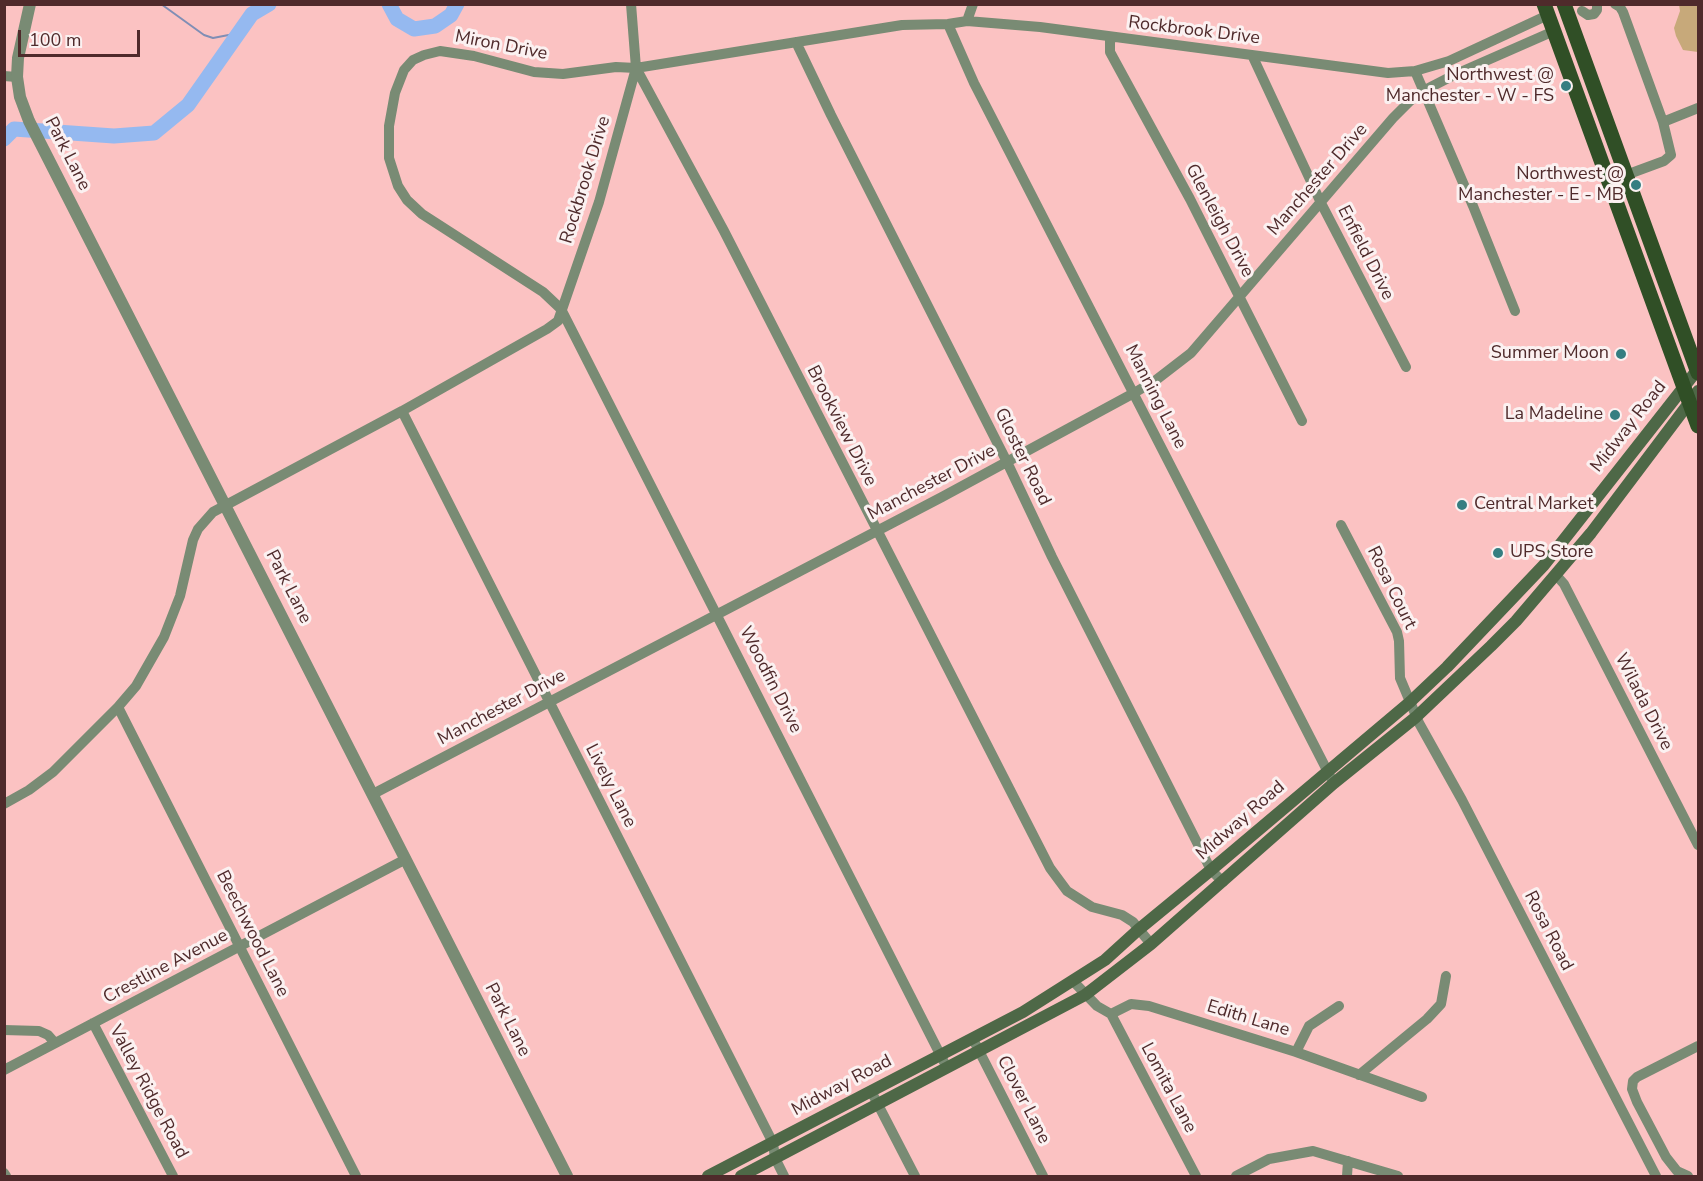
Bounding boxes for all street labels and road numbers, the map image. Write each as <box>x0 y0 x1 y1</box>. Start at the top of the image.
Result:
street label: Rockbrook Drive <box>1127 12 1261 50</box>
street label: Miron Drive <box>453 26 549 66</box>
street label: Park Lane <box>39 114 95 194</box>
street label: Rockbrook Drive <box>556 114 616 246</box>
street label: Manchester Drive <box>1263 120 1373 240</box>
street label: Glenleigh Drive <box>1180 161 1258 281</box>
street label: Enfield Drive <box>1332 202 1398 304</box>
street label: Manning Lane <box>1119 341 1191 453</box>
street label: Brookview Drive <box>801 362 881 490</box>
street label: Midway Road <box>1587 377 1671 477</box>
street label: Gloster Road <box>989 405 1055 509</box>
street label: Manchester Drive <box>865 440 999 526</box>
street label: Rosa Court <box>1362 543 1420 633</box>
street label: Park Lane <box>260 547 316 627</box>
street label: Woodfin Drive <box>734 623 806 737</box>
street label: Wilada Drive <box>1609 650 1677 754</box>
street label: Manchester Drive <box>435 665 569 751</box>
street label: Lively Lane <box>580 741 640 831</box>
street label: Midway Road <box>1192 777 1290 865</box>
street label: Beechwood Lane <box>211 867 293 1001</box>
street label: Rosa Road <box>1519 888 1577 974</box>
street label: Crestline Avenue <box>100 925 232 1009</box>
street label: Park Lane <box>479 980 535 1060</box>
street label: Edith Lane <box>1204 996 1292 1042</box>
street label: Valley Ridge Road <box>104 1022 192 1162</box>
street label: Lomita Lane <box>1135 1039 1201 1137</box>
street label: Midway Road <box>788 1051 896 1121</box>
street label: Clover Lane <box>992 1052 1054 1148</box>

